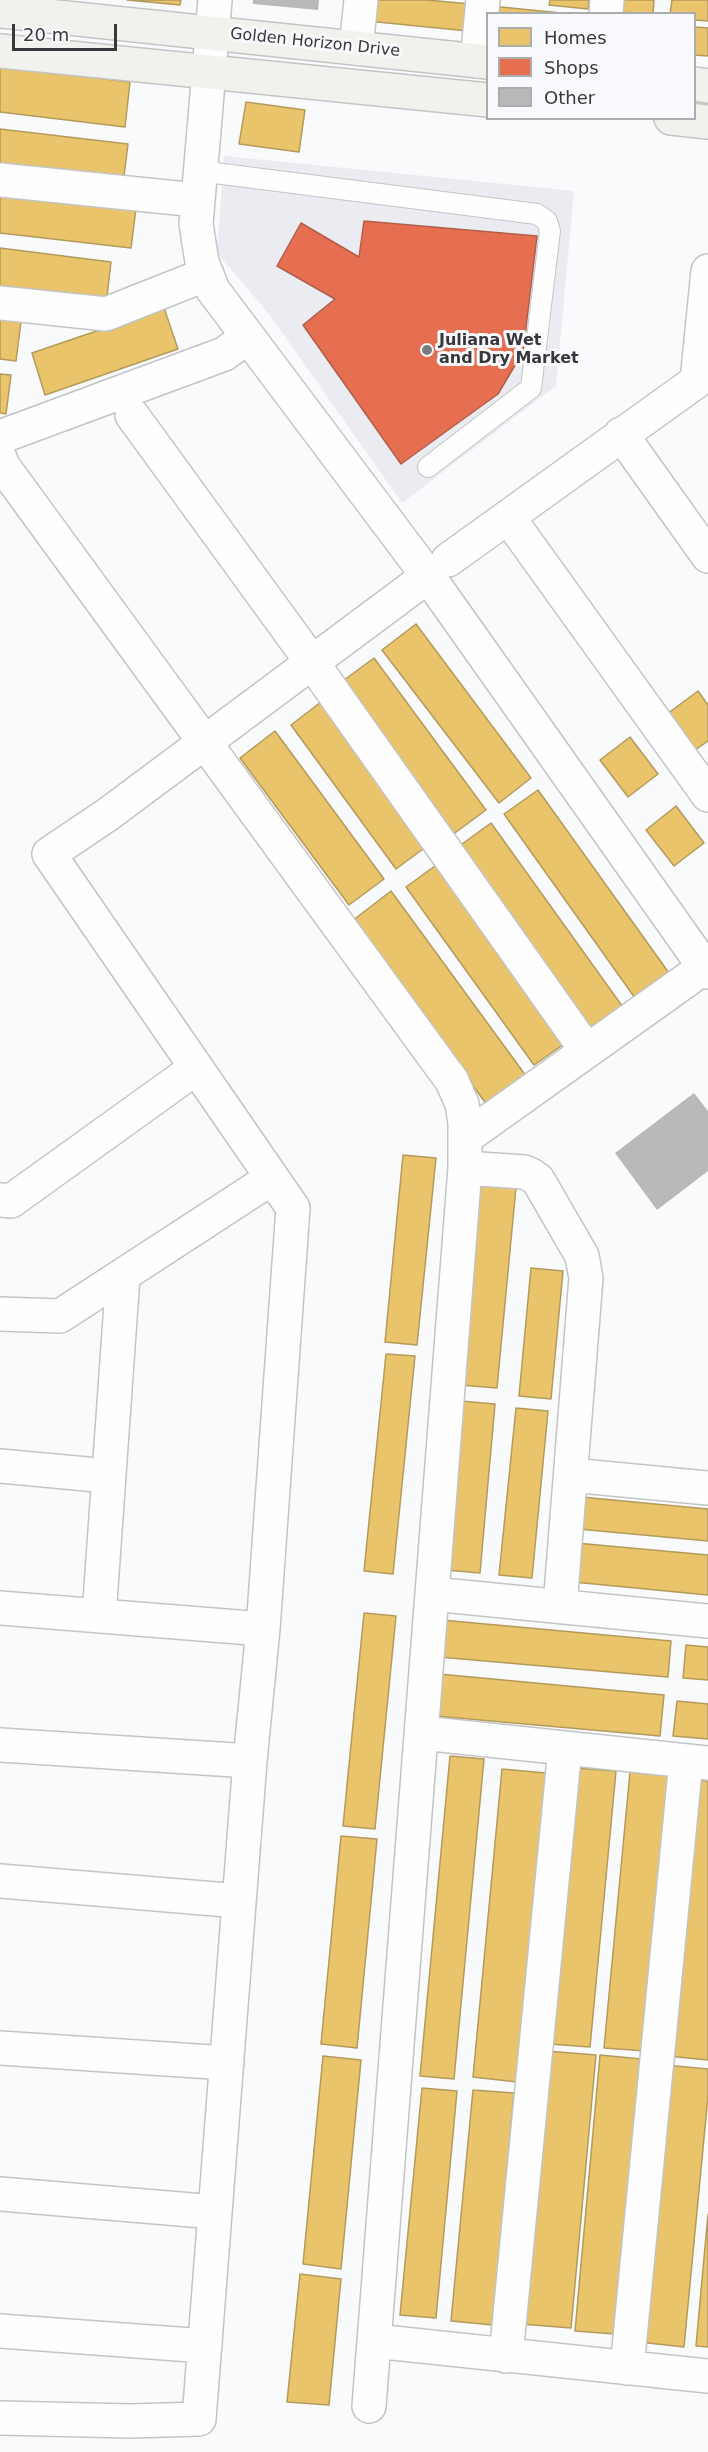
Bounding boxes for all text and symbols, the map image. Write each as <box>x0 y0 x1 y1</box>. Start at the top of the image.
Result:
scale bar <box>15 12 120 50</box>
legend <box>486 12 696 120</box>
text: 20 m <box>23 24 69 45</box>
street label: Golden Horizon Drive <box>229 25 401 61</box>
text: Homes <box>544 27 607 48</box>
text: Shops <box>544 57 599 78</box>
text: Other <box>544 87 595 108</box>
place label: Juliana Wet and Dry Market <box>439 331 579 369</box>
marker: Juliana Wet and Dry Market <box>420 343 434 357</box>

